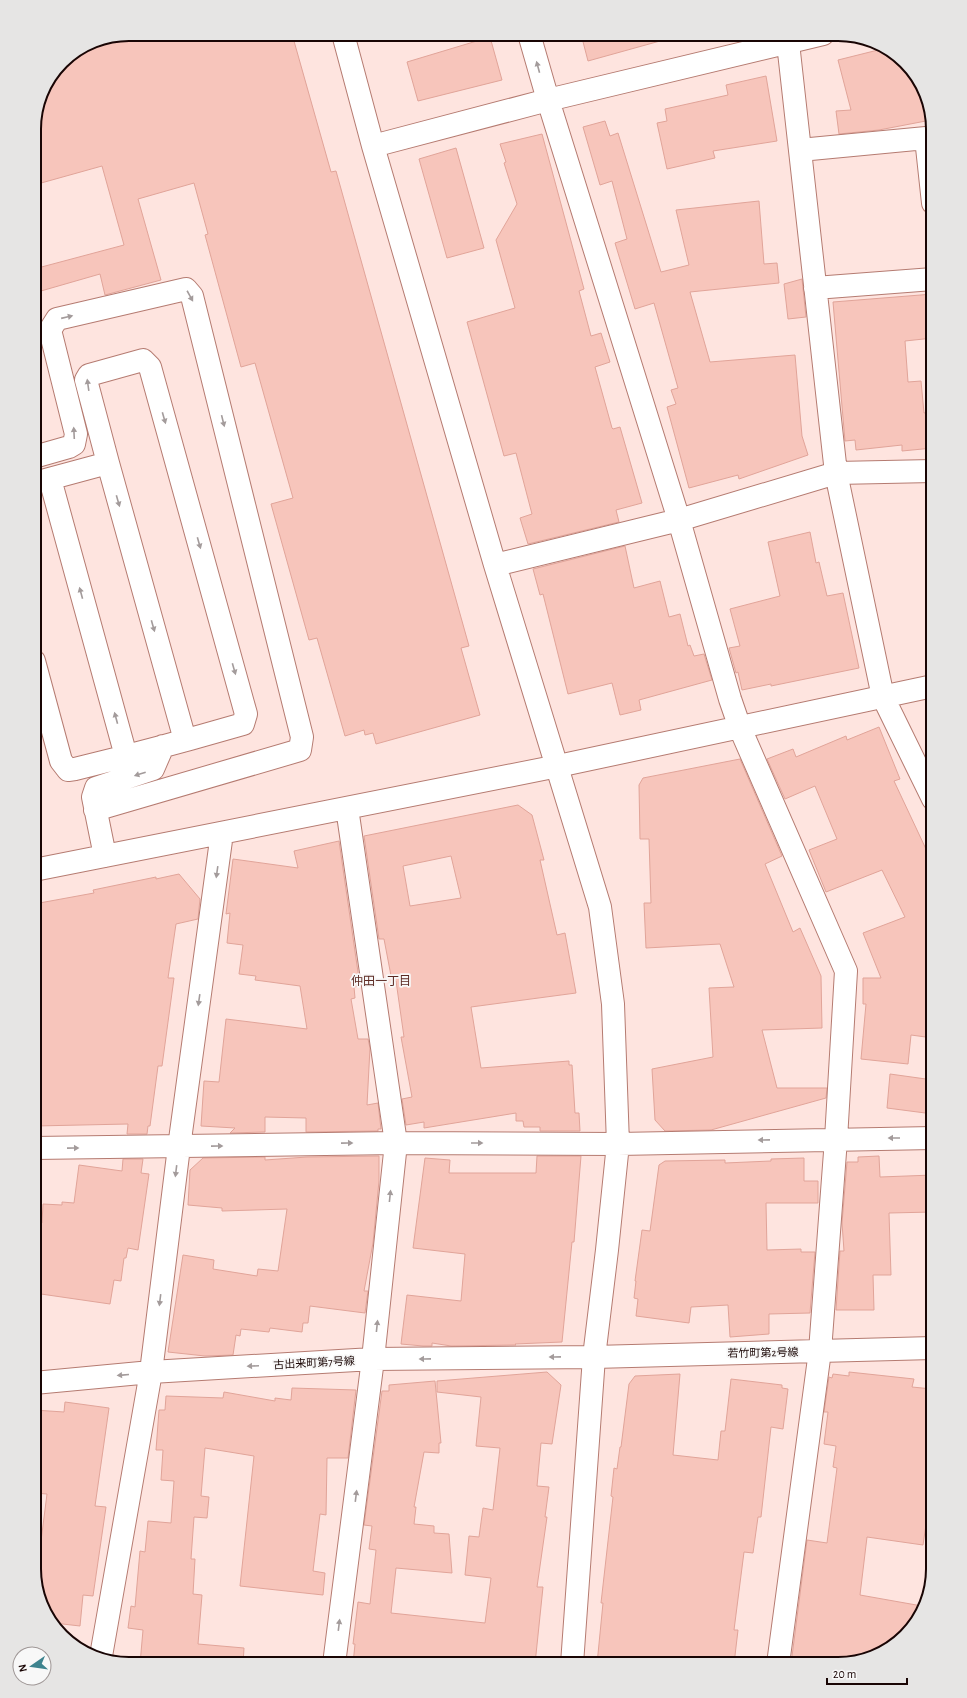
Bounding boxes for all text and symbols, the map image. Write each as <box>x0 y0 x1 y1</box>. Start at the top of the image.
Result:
one-way arrow <box>535 61 541 73</box>
one-way arrow <box>187 290 193 302</box>
one-way arrow <box>61 313 73 319</box>
one-way arrow <box>85 379 91 391</box>
one-way arrow <box>161 412 167 424</box>
one-way arrow <box>220 415 226 427</box>
one-way arrow <box>71 426 77 439</box>
one-way arrow <box>115 495 121 507</box>
one-way arrow <box>196 538 202 550</box>
one-way arrow <box>78 587 84 599</box>
one-way arrow <box>150 620 156 632</box>
one-way arrow <box>231 662 237 675</box>
one-way arrow <box>113 712 119 724</box>
one-way arrow <box>133 771 145 777</box>
one-way arrow <box>214 866 220 878</box>
district label: 仲田一丁目 <box>351 974 411 987</box>
one-way arrow <box>196 994 202 1007</box>
one-way arrow <box>887 1135 900 1141</box>
one-way arrow <box>757 1137 770 1143</box>
one-way arrow <box>341 1140 353 1147</box>
one-way arrow <box>471 1140 484 1146</box>
one-way arrow <box>211 1143 224 1149</box>
one-way arrow <box>67 1145 80 1151</box>
one-way arrow <box>173 1165 179 1177</box>
one-way arrow <box>387 1190 394 1202</box>
one-way arrow <box>157 1294 163 1306</box>
one-way arrow <box>373 1319 380 1332</box>
street label: 若竹町第2号線 <box>727 1346 799 1359</box>
street label: 古出来町第7号線 <box>273 1354 355 1371</box>
one-way arrow <box>548 1354 561 1360</box>
one-way arrow <box>418 1356 431 1362</box>
one-way arrow <box>247 1363 259 1370</box>
one-way arrow <box>117 1372 129 1378</box>
one-way arrow <box>353 1490 359 1502</box>
one-way arrow <box>336 1619 342 1631</box>
north arrow <box>12 1646 52 1686</box>
scale bar <box>827 1660 907 1686</box>
text: N <box>17 1663 29 1673</box>
text: 20 m <box>833 1668 856 1680</box>

